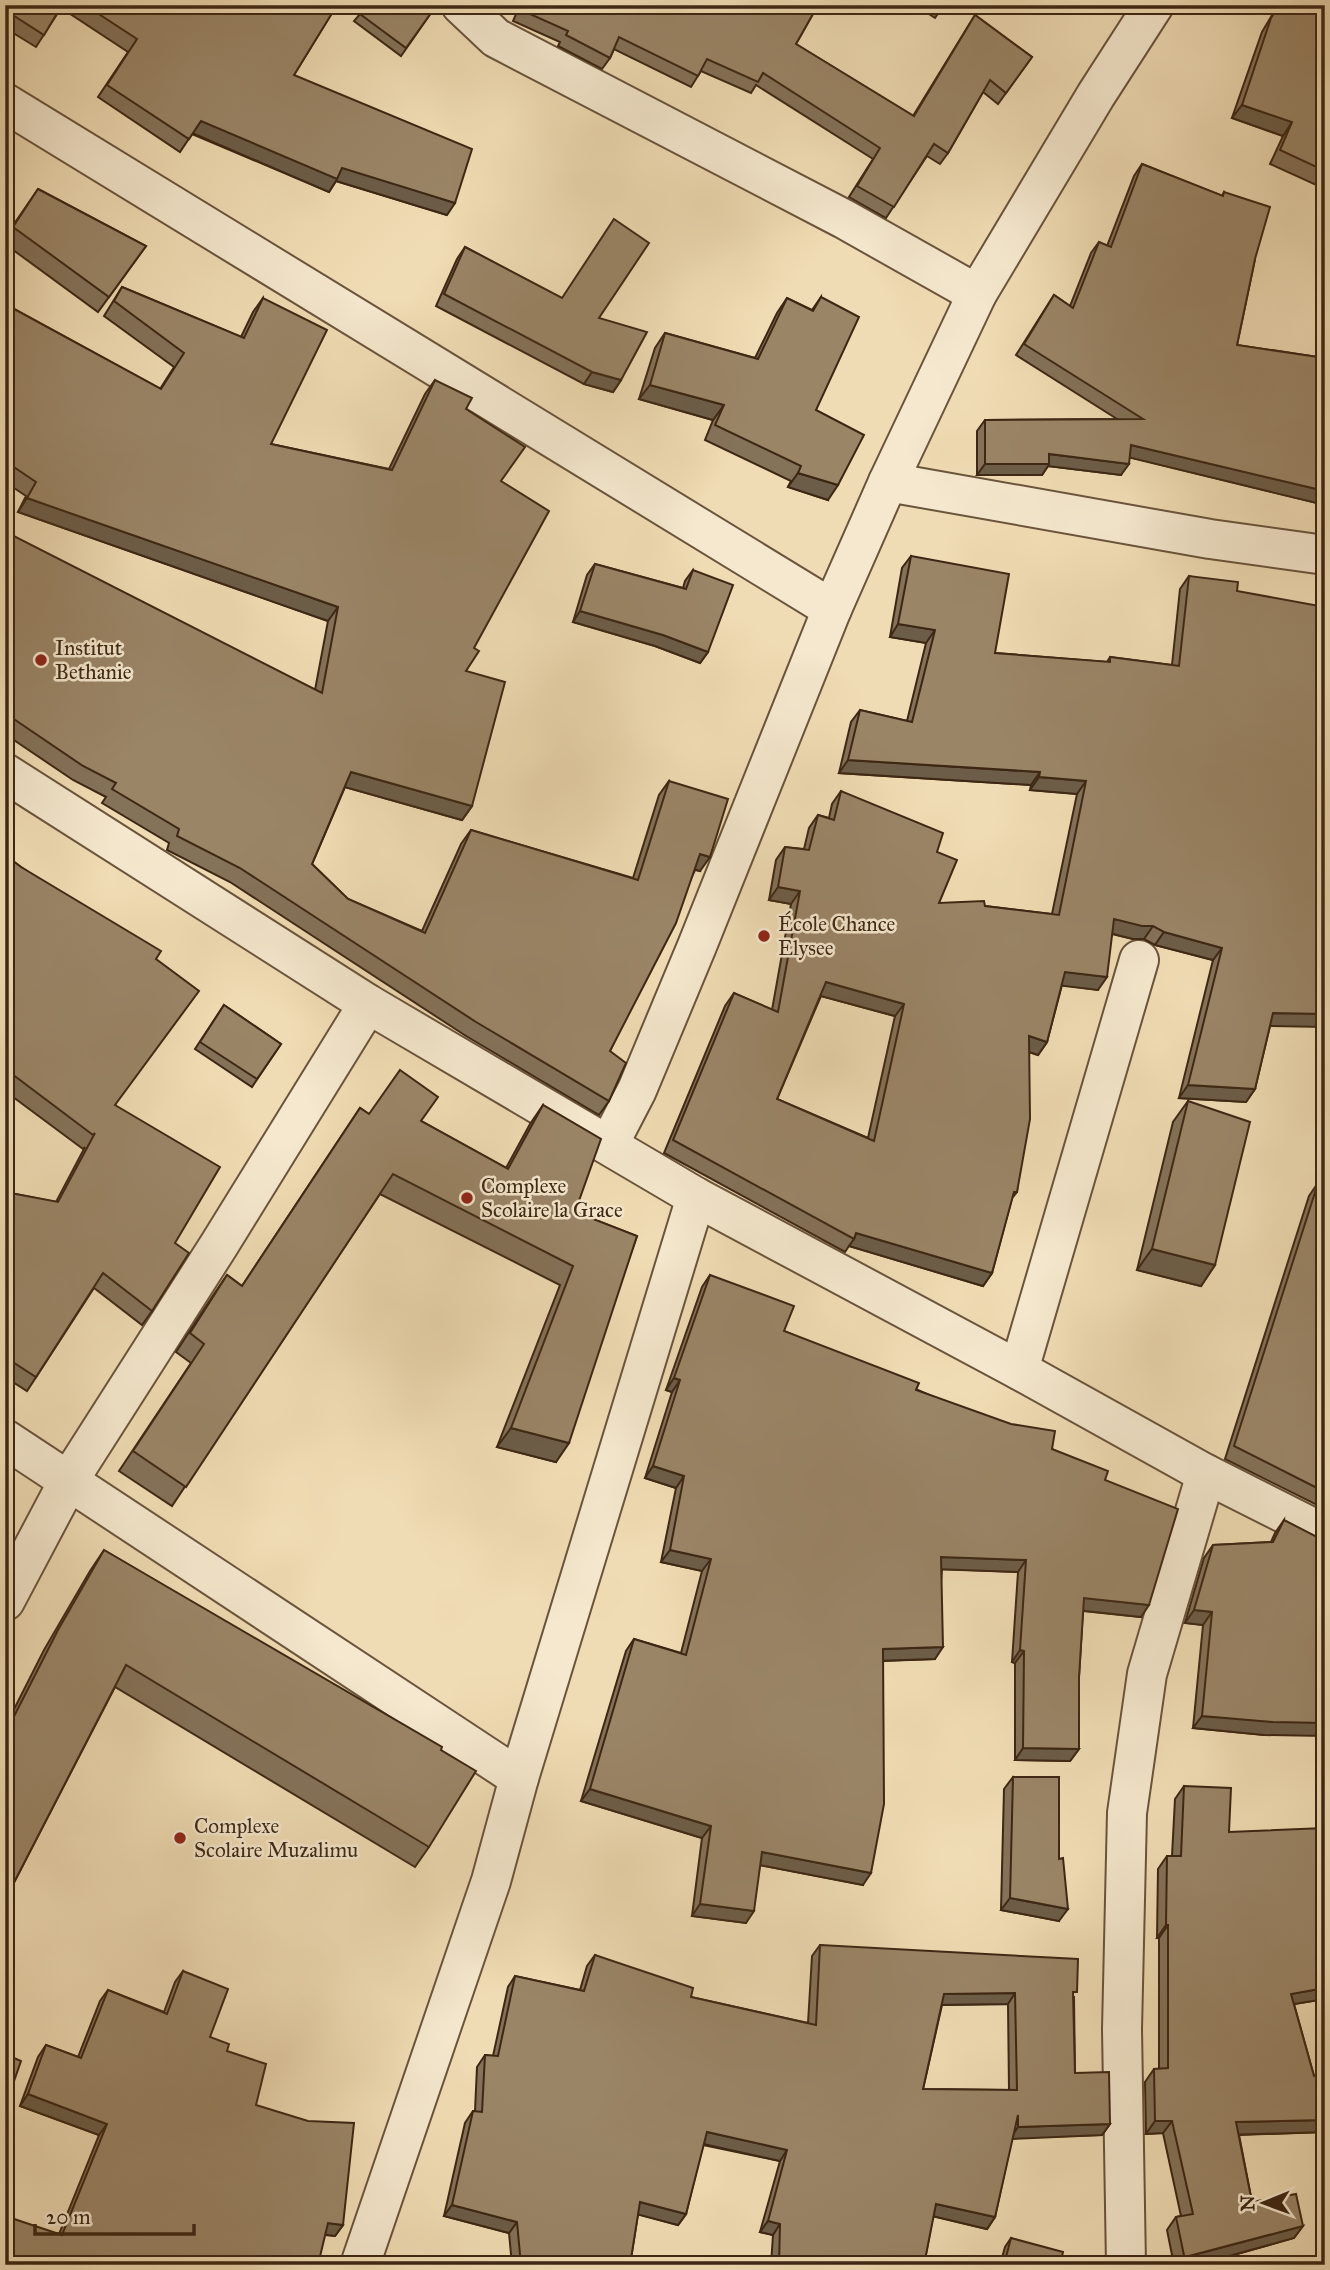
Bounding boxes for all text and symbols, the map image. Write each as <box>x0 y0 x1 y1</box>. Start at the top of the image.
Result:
place label: Institut Bethanie <box>55 635 132 685</box>
marker: Institut Bethanie <box>33 652 49 668</box>
place label: École Chance Elysee <box>778 910 896 961</box>
marker: École Chance Elysee <box>756 928 772 944</box>
place label: Complexe Scolaire la Grace <box>481 1173 623 1223</box>
marker: Complexe Scolaire la Grace <box>459 1190 475 1206</box>
place label: Complexe Scolaire Muzalimu <box>194 1813 358 1863</box>
marker: Complexe Scolaire Muzalimu <box>172 1830 188 1846</box>
north arrow <box>1228 2168 1298 2238</box>
scale bar <box>35 2193 194 2237</box>
text: N <box>1236 2195 1259 2212</box>
text: 20 m <box>46 2204 91 2230</box>

